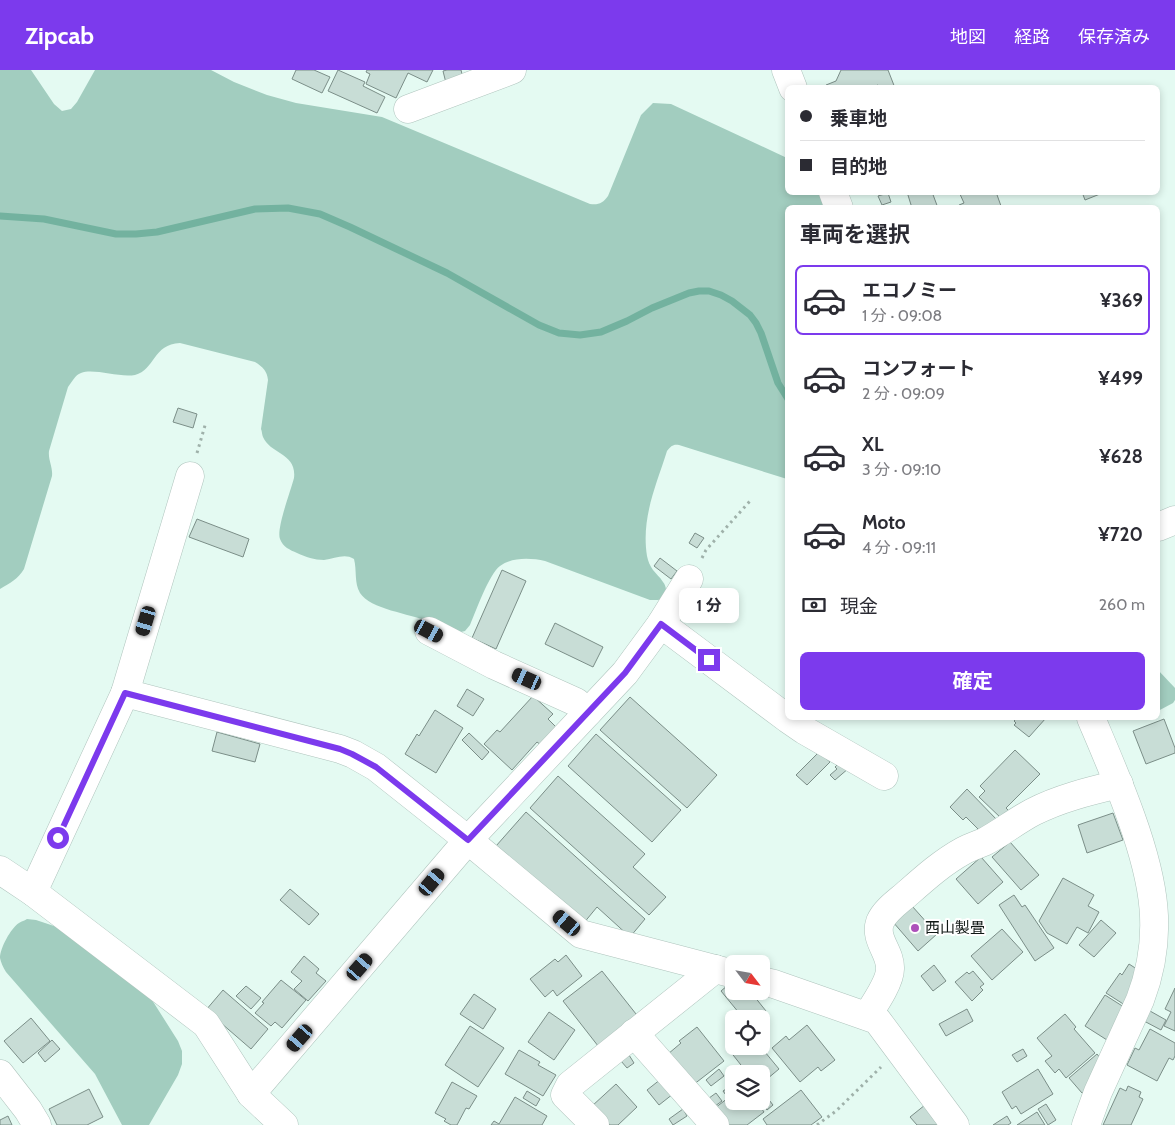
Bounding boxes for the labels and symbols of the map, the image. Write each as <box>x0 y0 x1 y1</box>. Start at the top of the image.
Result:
callout: 1 分 <box>679 588 739 622</box>
car <box>134 604 157 638</box>
car <box>412 617 445 645</box>
route end <box>698 649 720 671</box>
car <box>510 666 543 692</box>
route start <box>47 827 69 849</box>
car <box>416 866 447 898</box>
car <box>550 908 583 938</box>
place label: 西山製畳 <box>925 919 985 937</box>
marker: 西山製畳 <box>909 922 921 934</box>
car <box>344 951 375 983</box>
north arrow <box>725 955 770 1000</box>
car <box>284 1022 315 1054</box>

